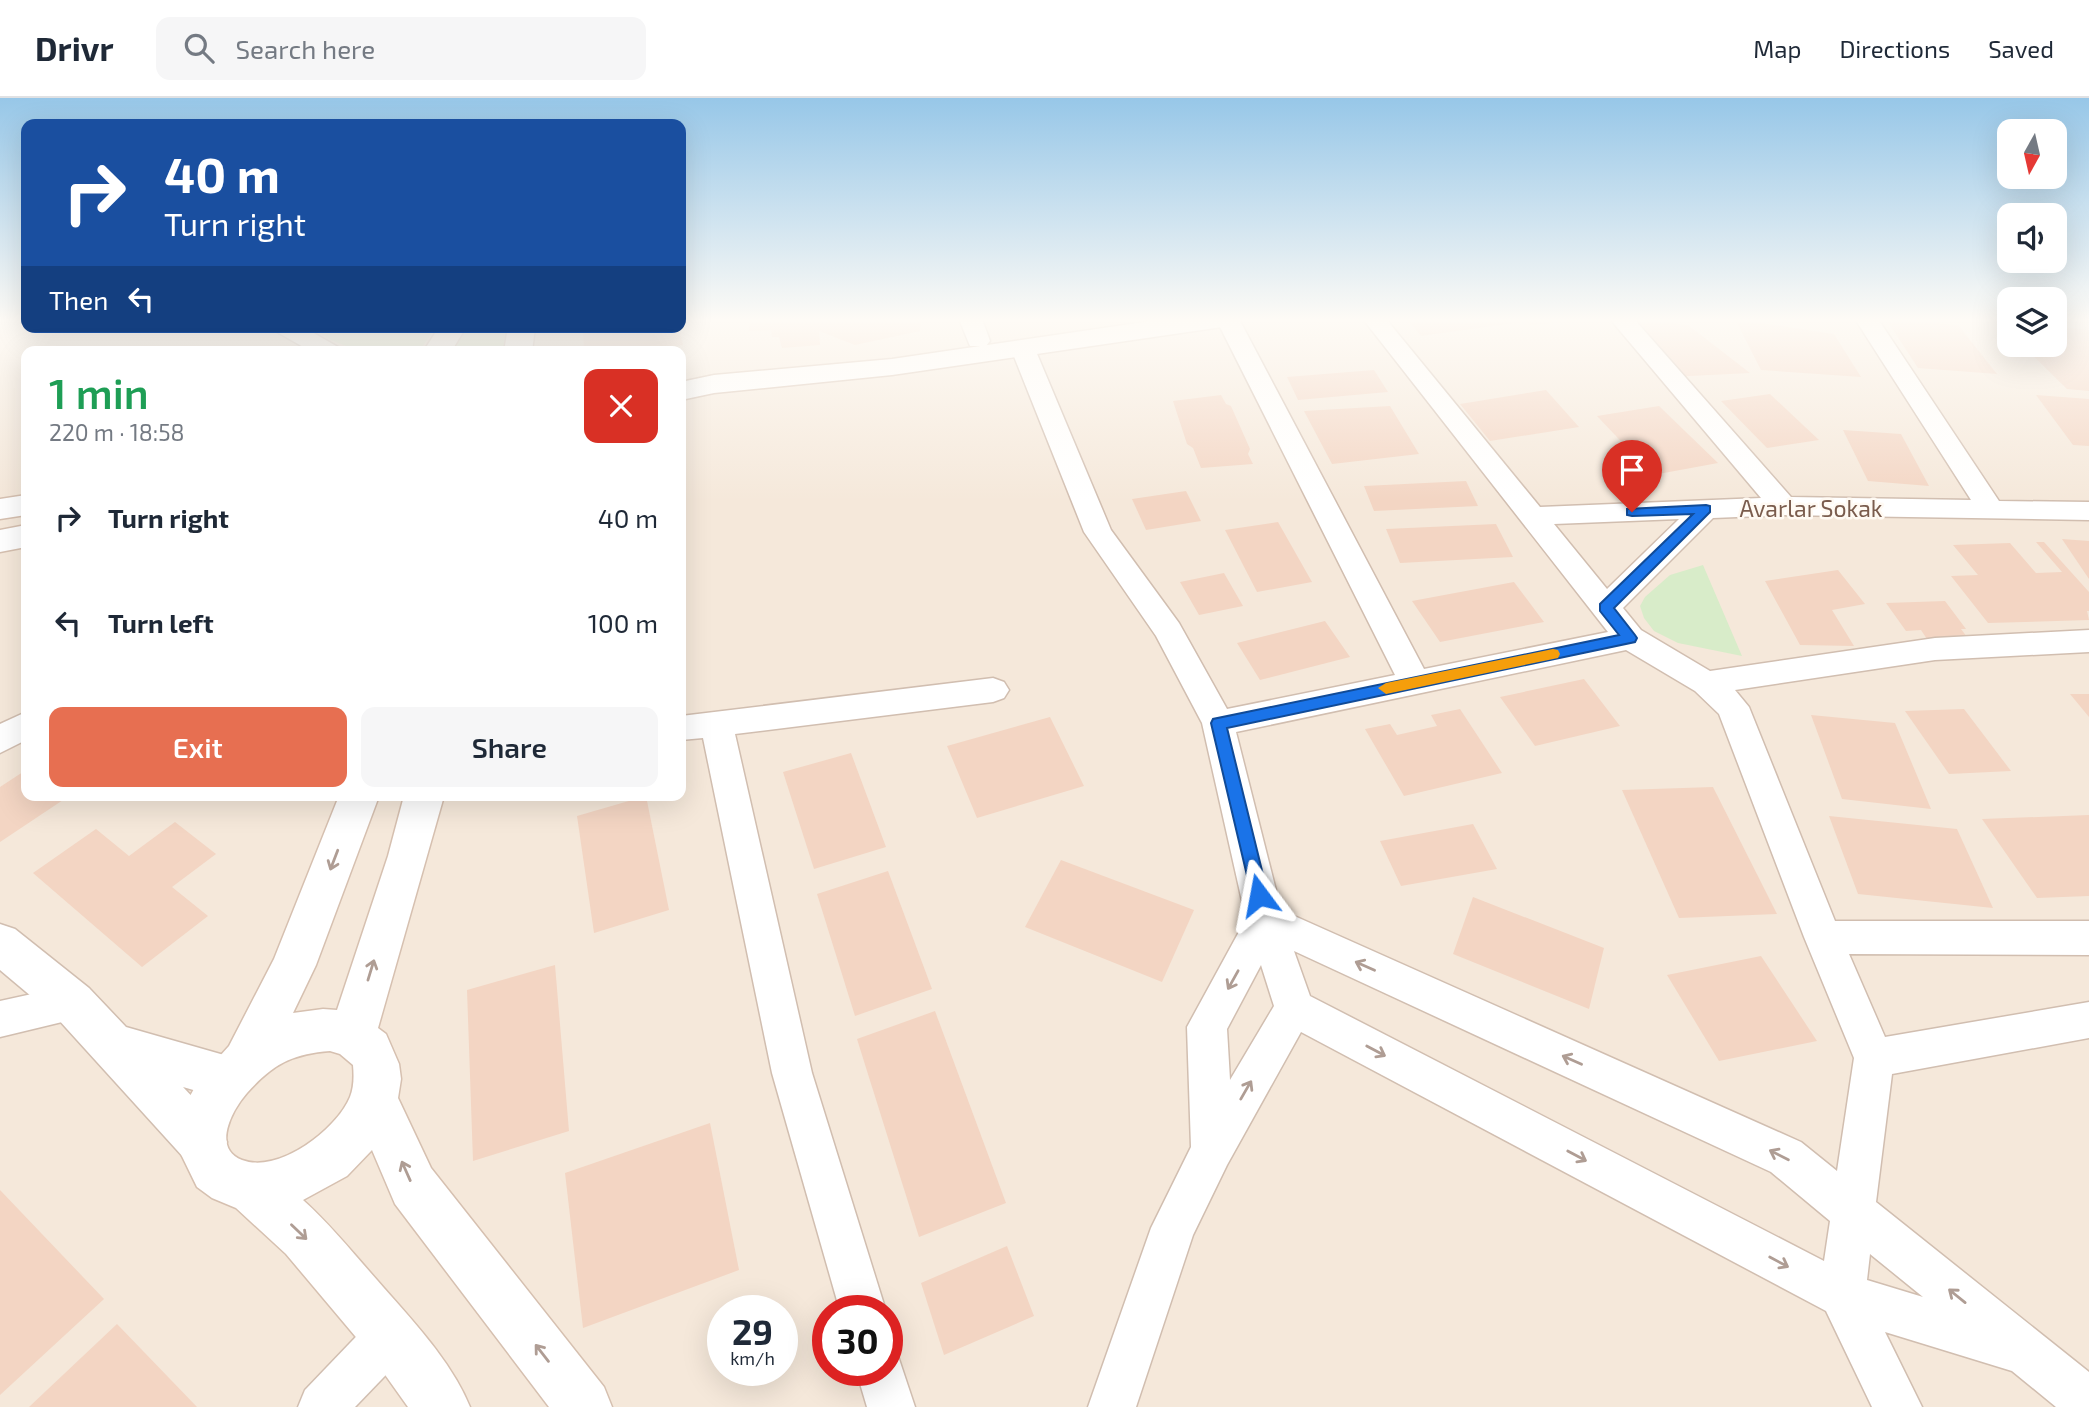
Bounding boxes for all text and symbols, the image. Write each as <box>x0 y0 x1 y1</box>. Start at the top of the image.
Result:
search box <box>156 17 646 80</box>
text: Drivr <box>35 28 114 68</box>
icon: search <box>180 29 218 67</box>
text: Search here <box>236 33 375 64</box>
text: Map <box>1753 34 1801 63</box>
text: Directions <box>1839 34 1950 63</box>
text: Saved <box>1988 34 2054 63</box>
north arrow <box>1997 119 2067 189</box>
map controls <box>1997 119 2067 357</box>
text: 40 m <box>164 144 280 203</box>
icon: right <box>49 147 140 238</box>
button: sound <box>1997 203 2067 273</box>
text: Turn right <box>164 204 306 242</box>
icon: left <box>122 280 160 318</box>
text: Then <box>49 284 108 315</box>
button: layers <box>1997 287 2067 357</box>
text: 1 min <box>49 367 149 417</box>
button: close <box>584 369 658 443</box>
text: 220 m · 18:58 <box>49 418 185 446</box>
pin <box>1602 440 1662 512</box>
icon: arrive <box>1613 451 1651 489</box>
street label: Avarlar Sokak <box>1739 494 1883 522</box>
icon: right <box>49 499 87 537</box>
text: Turn right <box>108 502 229 533</box>
text: 40 m <box>598 502 658 533</box>
icon: left <box>49 604 87 642</box>
text: Turn left <box>108 607 214 638</box>
text: 100 m <box>588 607 658 638</box>
button: Exit <box>49 707 347 787</box>
button: Share <box>361 707 658 787</box>
one-way arrow <box>327 849 340 870</box>
position arrow <box>1222 858 1296 932</box>
one-way arrow <box>1355 958 1376 972</box>
one-way arrow <box>365 959 378 981</box>
one-way arrow <box>1226 969 1239 990</box>
one-way arrow <box>1365 1045 1386 1058</box>
one-way arrow <box>1562 1053 1583 1066</box>
one-way arrow <box>1239 1081 1253 1101</box>
one-way arrow <box>1769 1147 1790 1161</box>
one-way arrow <box>1566 1150 1587 1164</box>
one-way arrow <box>399 1161 412 1182</box>
one-way arrow <box>291 1224 308 1241</box>
one-way arrow <box>1768 1256 1789 1269</box>
one-way arrow <box>1948 1288 1966 1304</box>
speed limit sign: 30 <box>812 1295 903 1386</box>
text: 29 <box>732 1310 773 1352</box>
one-way arrow <box>535 1344 550 1363</box>
text: km/h <box>730 1347 775 1369</box>

